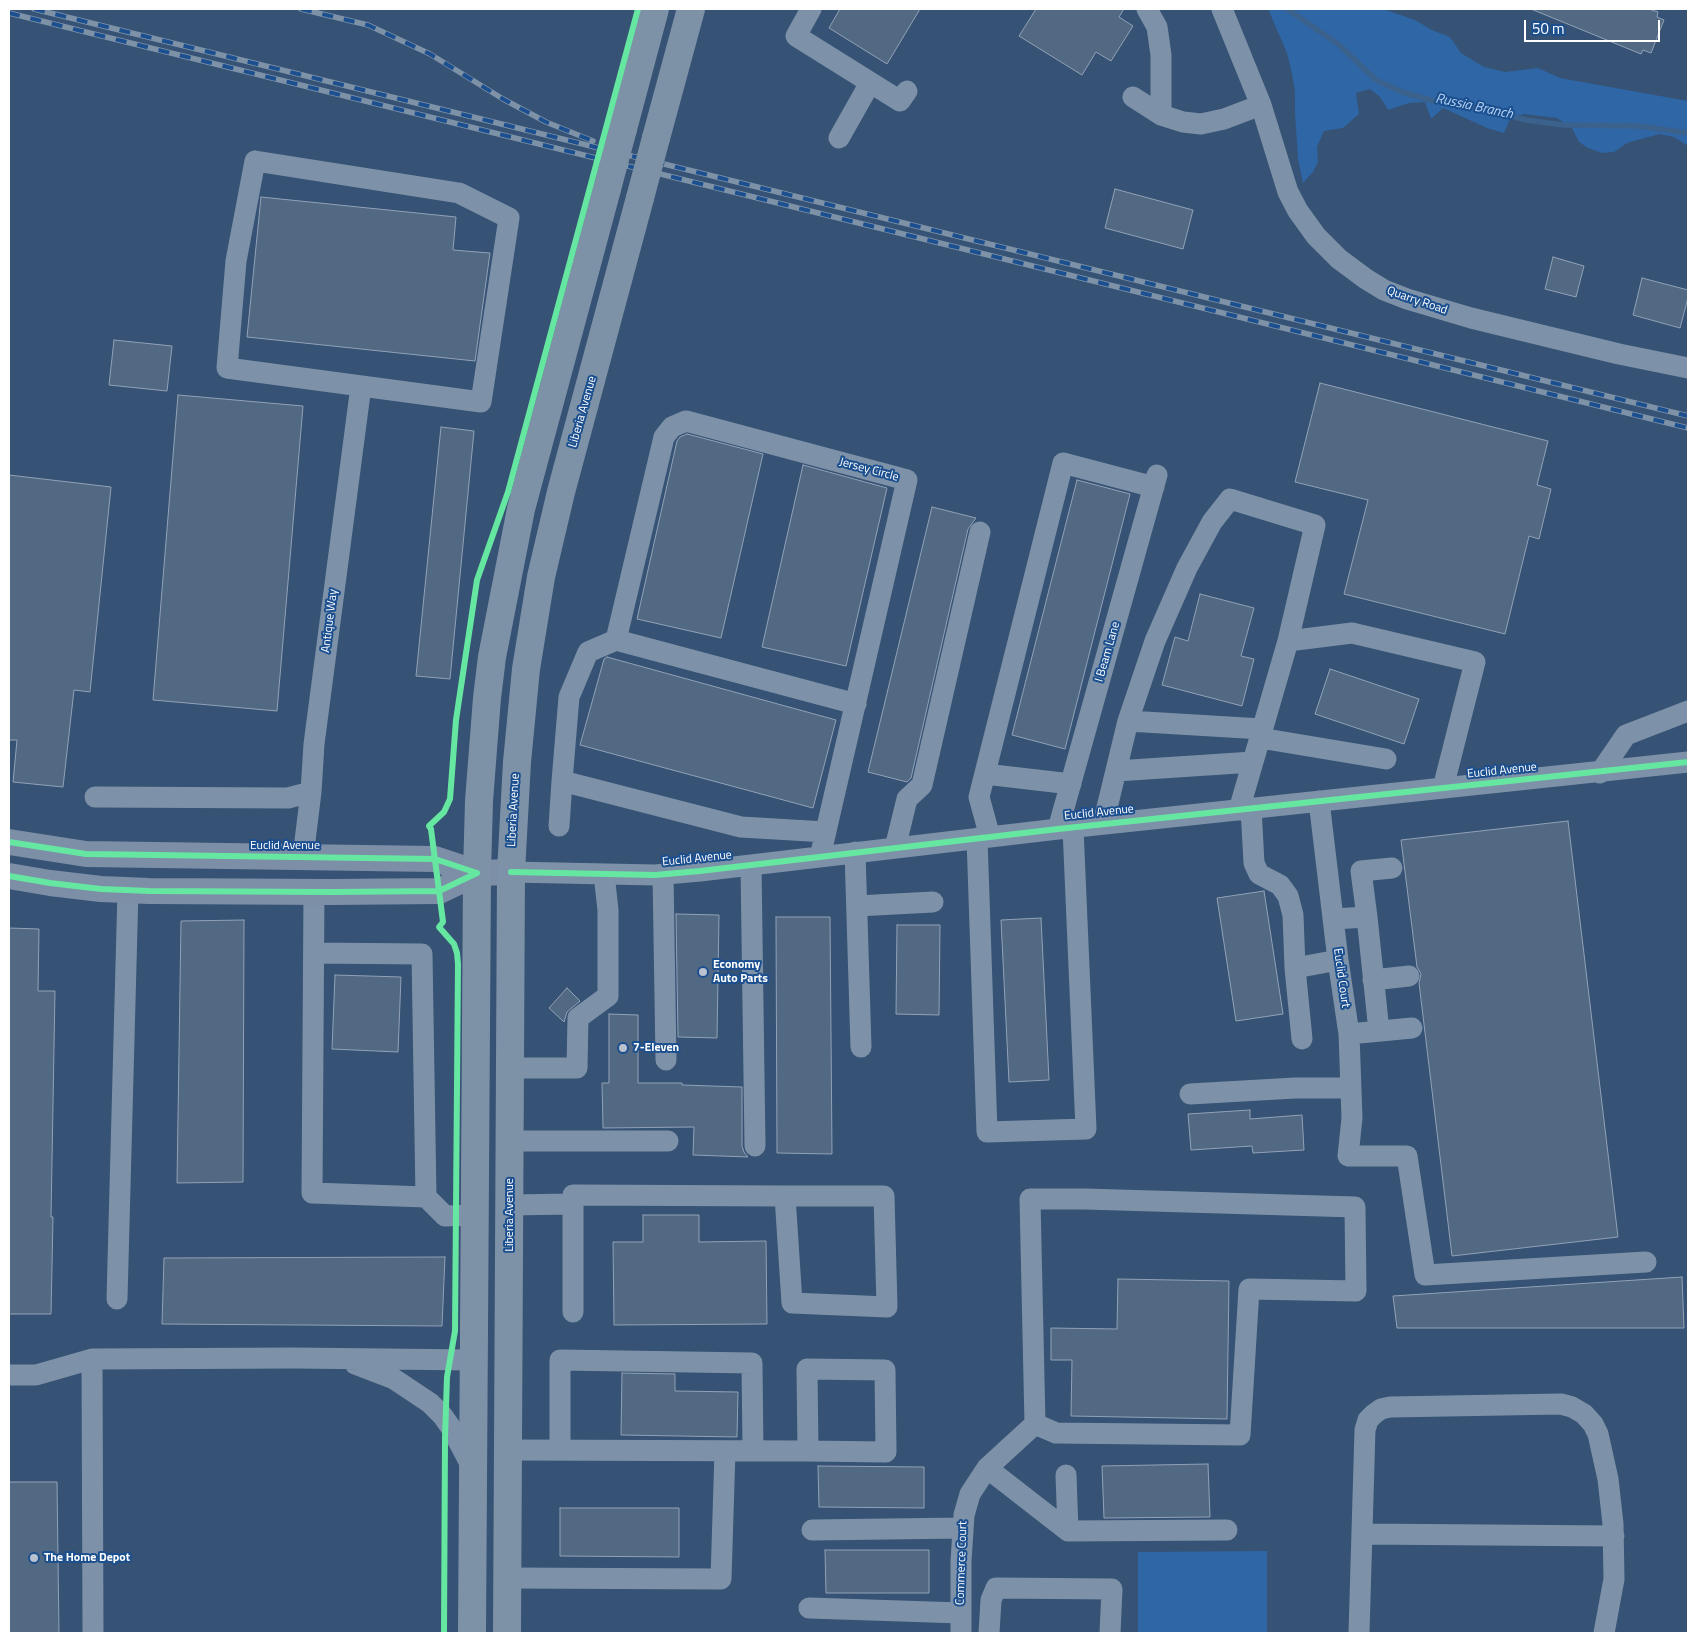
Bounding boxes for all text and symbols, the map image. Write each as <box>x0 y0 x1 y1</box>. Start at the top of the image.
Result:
scale bar <box>1527 10 1663 42</box>
text: 50 m <box>1532 17 1565 40</box>
water label: Russia Branch <box>1434 91 1514 123</box>
street label: Quarry Road <box>1385 284 1449 318</box>
street label: Liberia Avenue <box>566 375 600 449</box>
street label: Jersey Circle <box>838 455 900 485</box>
street label: Antique Way <box>319 588 341 654</box>
street label: I Beam Lane <box>1093 620 1123 684</box>
street label: Euclid Avenue <box>1466 760 1538 782</box>
street label: Liberia Avenue <box>505 773 523 847</box>
street label: Euclid Avenue <box>1063 802 1135 824</box>
street label: Euclid Avenue <box>250 839 320 853</box>
street label: Euclid Avenue <box>661 848 733 870</box>
street label: Euclid Court <box>1330 947 1352 1009</box>
place label: Economy Auto Parts <box>713 958 768 986</box>
marker: Economy Auto Parts <box>697 966 709 978</box>
place label: 7-Eleven <box>633 1041 679 1055</box>
marker: 7-Eleven <box>617 1042 629 1054</box>
street label: Liberia Avenue <box>503 1178 517 1252</box>
street label: Commerce Court <box>953 1521 971 1605</box>
place label: The Home Depot <box>44 1551 130 1565</box>
marker: The Home Depot <box>28 1552 40 1564</box>

